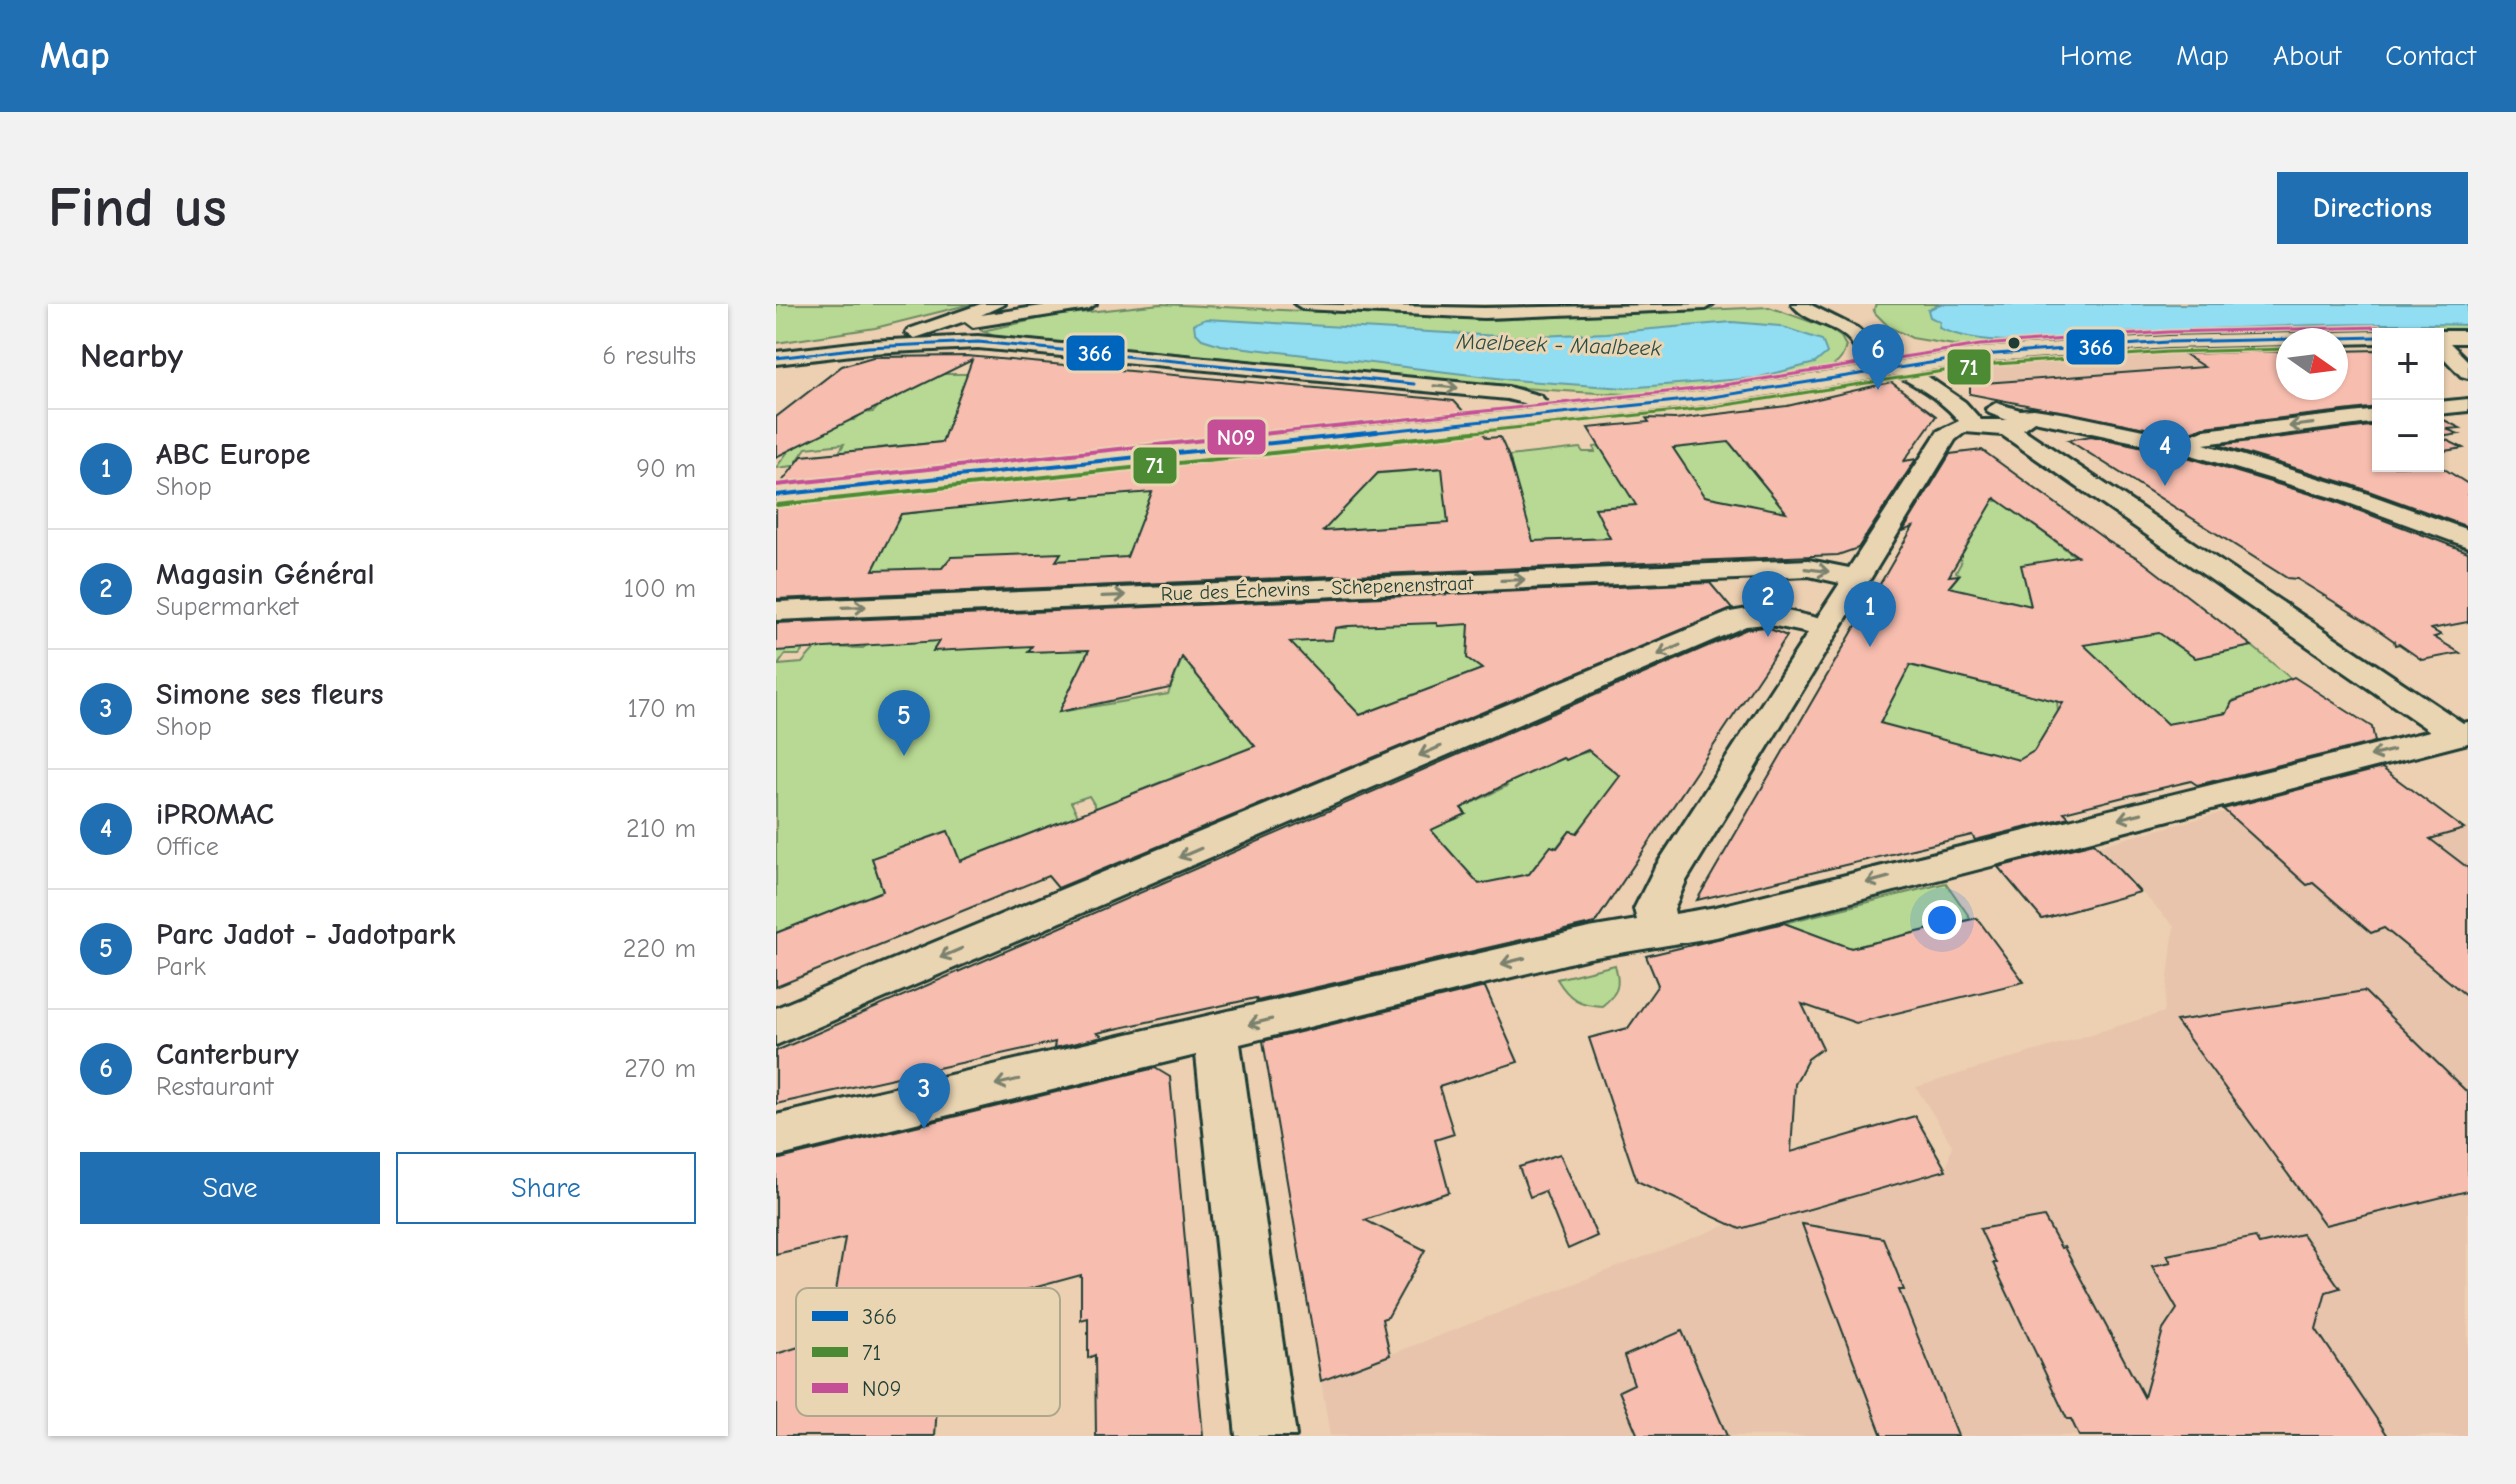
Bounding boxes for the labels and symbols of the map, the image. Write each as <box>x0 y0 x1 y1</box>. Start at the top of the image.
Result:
pin: 6 <box>1852 324 1904 390</box>
water label: Maelbeek - Maalbeek <box>1455 328 1662 362</box>
line badge: 366 <box>2065 328 2126 366</box>
north arrow <box>2276 328 2348 400</box>
line badge: 366 <box>1065 334 1126 372</box>
unlabelled marker <box>2006 335 2022 351</box>
text: 366 <box>2079 335 2113 361</box>
text: 366 <box>1078 341 1112 367</box>
line badge: 71 <box>1946 348 1992 386</box>
text: 71 <box>1960 355 1978 381</box>
one-way arrow <box>1432 380 1459 395</box>
line badge: N09 <box>1206 418 1267 456</box>
one-way arrow <box>2288 418 2314 433</box>
pin: 4 <box>2139 420 2191 486</box>
text: N09 <box>1217 425 1255 451</box>
line badge: 71 <box>1132 446 1178 485</box>
text: 71 <box>1146 453 1164 479</box>
one-way arrow <box>1803 562 1830 577</box>
pin: 2 <box>1742 571 1794 637</box>
street label: Rue des Échevins - Schepenenstraat <box>1160 572 1475 605</box>
one-way arrow <box>1499 572 1526 587</box>
pin: 1 <box>1844 581 1896 647</box>
one-way arrow <box>1100 589 1127 604</box>
one-way arrow <box>840 600 867 615</box>
one-way arrow <box>1657 643 1681 658</box>
pin: 5 <box>878 690 930 756</box>
one-way arrow <box>1418 745 1442 759</box>
one-way arrow <box>2370 747 2395 762</box>
one-way arrow <box>2117 810 2143 825</box>
one-way arrow <box>1178 846 1203 861</box>
one-way arrow <box>1865 873 1891 888</box>
your location <box>1922 900 1962 940</box>
one-way arrow <box>939 947 963 962</box>
one-way arrow <box>1501 954 1527 969</box>
one-way arrow <box>1248 1016 1274 1031</box>
pin: 3 <box>898 1063 950 1129</box>
one-way arrow <box>995 1075 1021 1090</box>
legend <box>796 1288 1060 1416</box>
text: 366 <box>862 1304 897 1330</box>
text: 71 <box>862 1340 881 1366</box>
text: N09 <box>862 1376 902 1402</box>

